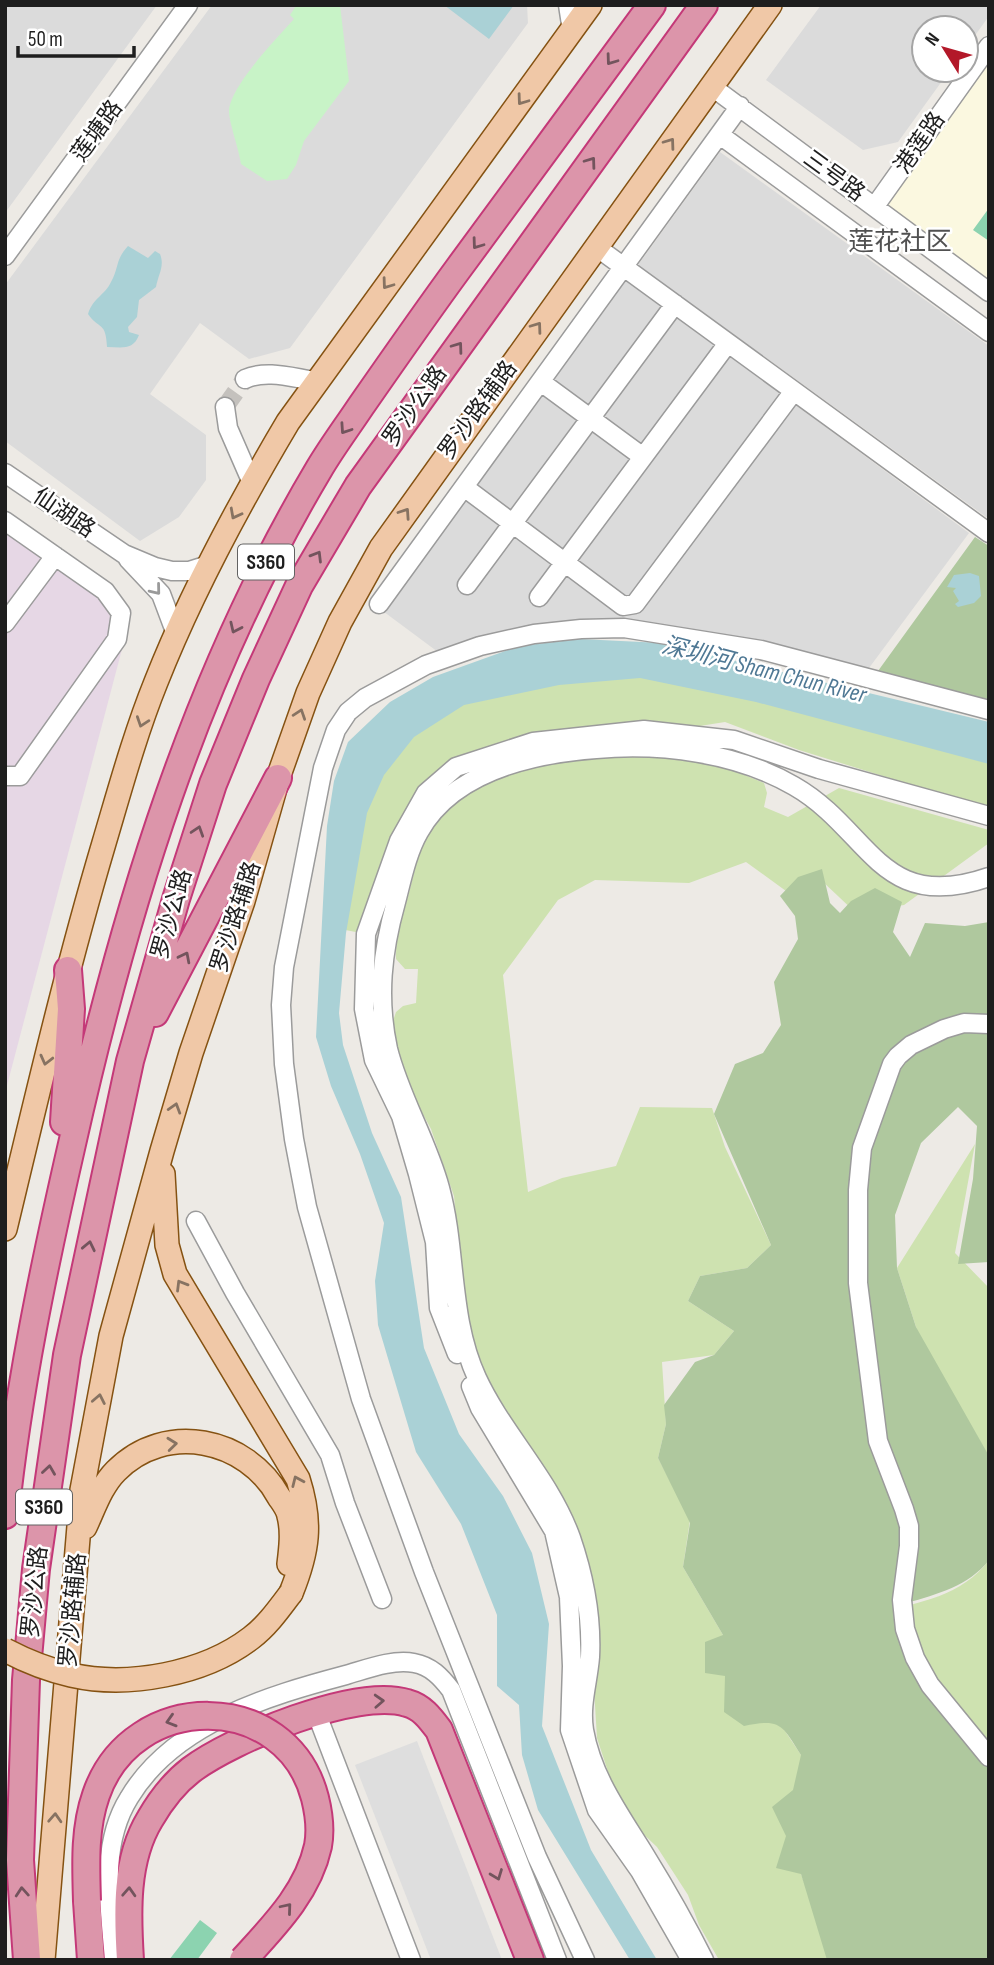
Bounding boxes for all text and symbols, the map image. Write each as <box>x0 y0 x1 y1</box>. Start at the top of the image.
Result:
scale bar <box>18 14 133 58</box>
north arrow <box>910 14 980 84</box>
text: 50 m <box>28 27 63 52</box>
text: N <box>920 29 945 51</box>
one-way arrow <box>607 52 620 65</box>
one-way arrow <box>517 92 530 105</box>
street label: 莲塘路 <box>65 95 129 167</box>
street label: 港莲路 <box>889 107 951 179</box>
one-way arrow <box>662 138 674 151</box>
street label: 三号路 <box>798 144 870 208</box>
one-way arrow <box>583 157 595 170</box>
district label: 莲花社区 <box>848 227 952 258</box>
one-way arrow <box>472 236 485 248</box>
one-way arrow <box>383 276 396 289</box>
one-way arrow <box>529 322 541 335</box>
one-way arrow <box>450 342 462 355</box>
street label: 罗沙路辅路 <box>433 355 523 465</box>
street label: 罗沙公路 <box>377 360 453 452</box>
one-way arrow <box>341 421 353 434</box>
street label: 仙湖路 <box>28 482 100 544</box>
one-way arrow <box>230 507 243 519</box>
one-way arrow <box>397 508 409 521</box>
road number: S360 <box>238 544 294 580</box>
one-way arrow <box>309 550 322 563</box>
one-way arrow <box>147 582 160 594</box>
one-way arrow <box>229 621 243 633</box>
water label: 深圳河 Sham Chun River <box>659 631 871 710</box>
one-way arrow <box>292 708 306 721</box>
one-way arrow <box>136 715 150 727</box>
one-way arrow <box>190 826 204 838</box>
street label: 罗沙路辅路 <box>205 858 267 976</box>
street label: 罗沙公路 <box>146 866 198 962</box>
one-way arrow <box>176 952 190 964</box>
one-way arrow <box>40 1054 54 1066</box>
one-way arrow <box>166 1102 181 1114</box>
one-way arrow <box>81 1240 96 1252</box>
one-way arrow <box>177 1279 190 1292</box>
one-way arrow <box>91 1393 106 1405</box>
one-way arrow <box>166 1436 178 1451</box>
one-way arrow <box>42 1464 57 1476</box>
one-way arrow <box>291 1475 305 1488</box>
road number: S360 <box>16 1490 72 1524</box>
street label: 罗沙公路 <box>16 1545 54 1639</box>
street label: 罗沙路辅路 <box>54 1551 92 1669</box>
one-way arrow <box>374 1694 385 1709</box>
one-way arrow <box>165 1713 178 1727</box>
one-way arrow <box>47 1813 62 1824</box>
one-way arrow <box>489 1868 503 1880</box>
one-way arrow <box>15 1886 30 1897</box>
one-way arrow <box>121 1886 136 1897</box>
one-way arrow <box>279 1904 292 1916</box>

